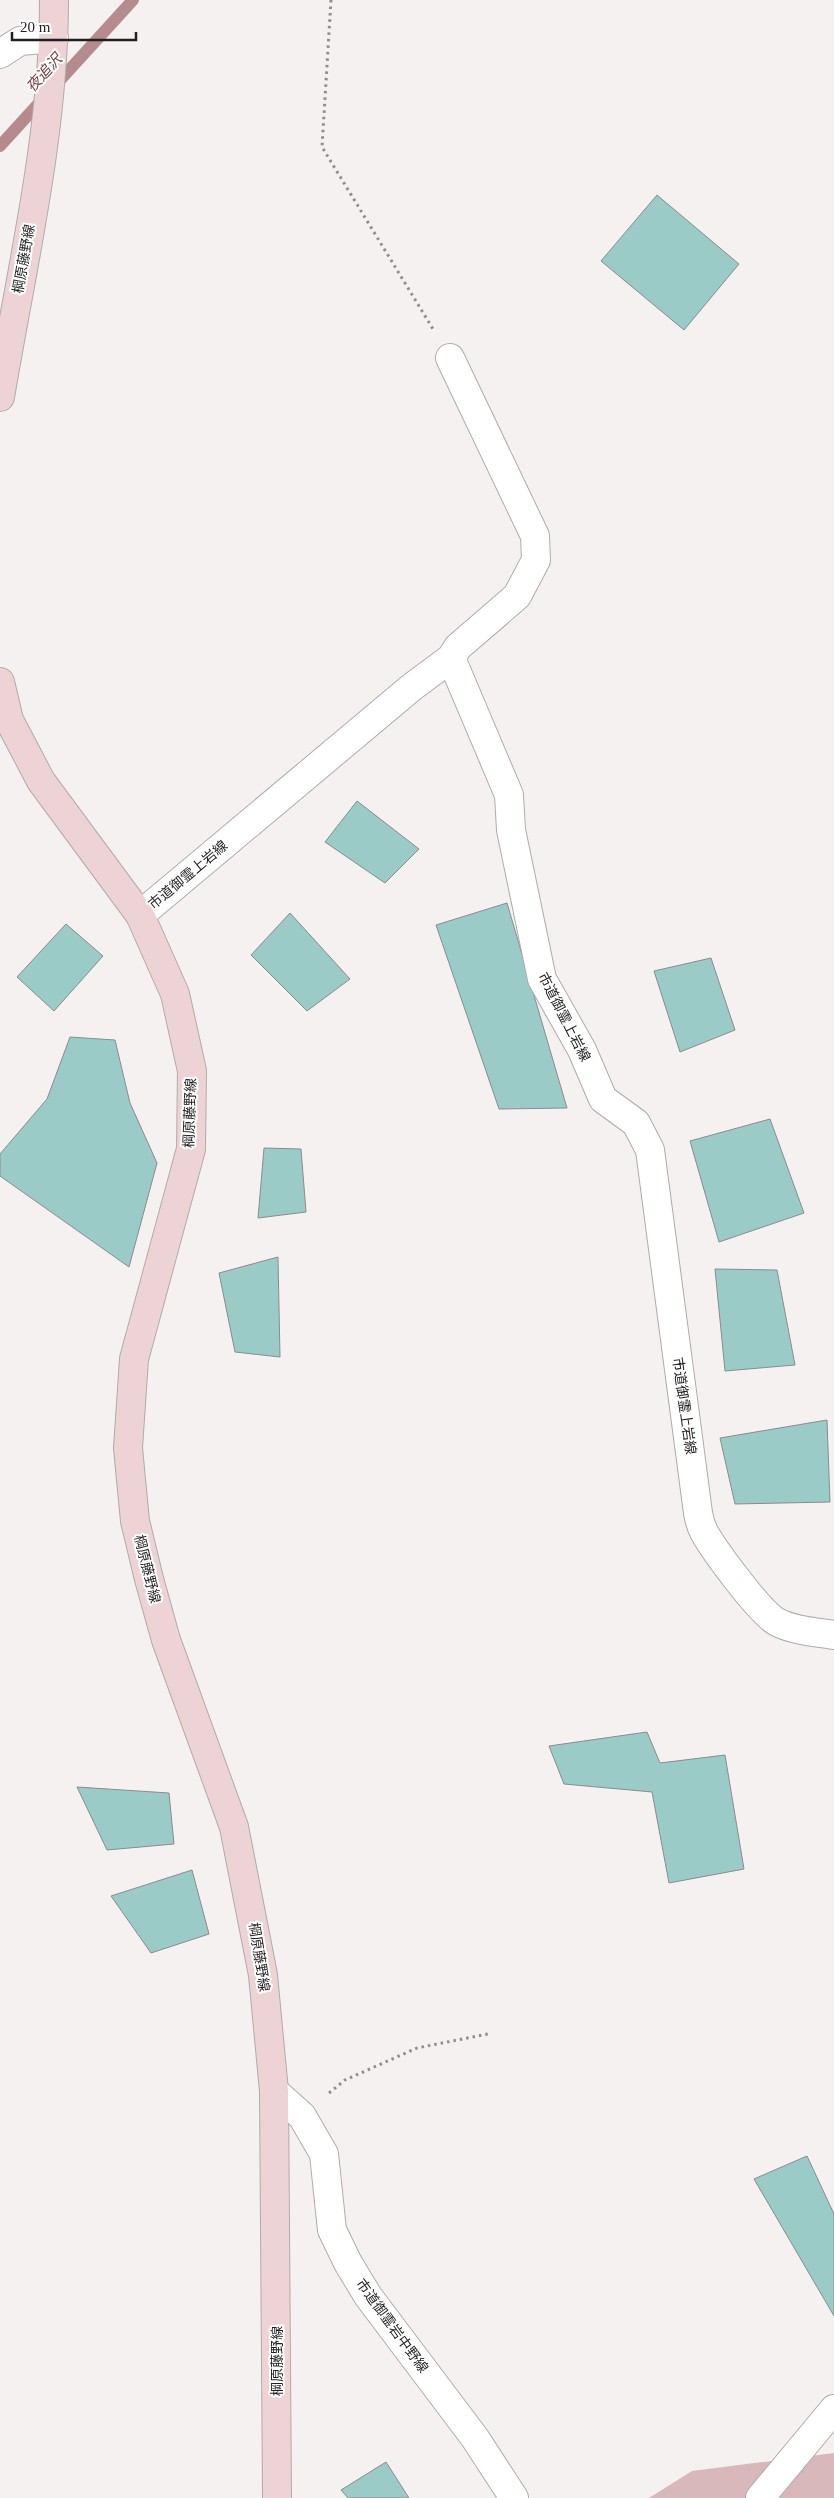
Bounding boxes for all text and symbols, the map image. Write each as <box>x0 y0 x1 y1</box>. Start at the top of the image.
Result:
scale bar <box>12 10 136 42</box>
text: 20 m <box>20 19 51 35</box>
water label: 夜追沢 <box>23 49 66 95</box>
street label: 棡原藤野線 <box>11 223 37 295</box>
street label: 市道御霊上岩線 <box>146 838 230 912</box>
street label: 市道御霊上岩線 <box>535 970 593 1064</box>
street label: 棡原藤野線 <box>181 1078 199 1148</box>
street label: 市道御霊上岩線 <box>670 1356 698 1456</box>
street label: 棡原藤野線 <box>131 1533 163 1605</box>
street label: 棡原藤野線 <box>246 1921 272 1993</box>
street label: 市道御霊岩中野線 <box>353 2276 431 2376</box>
street label: 棡原藤野線 <box>270 2326 285 2396</box>

